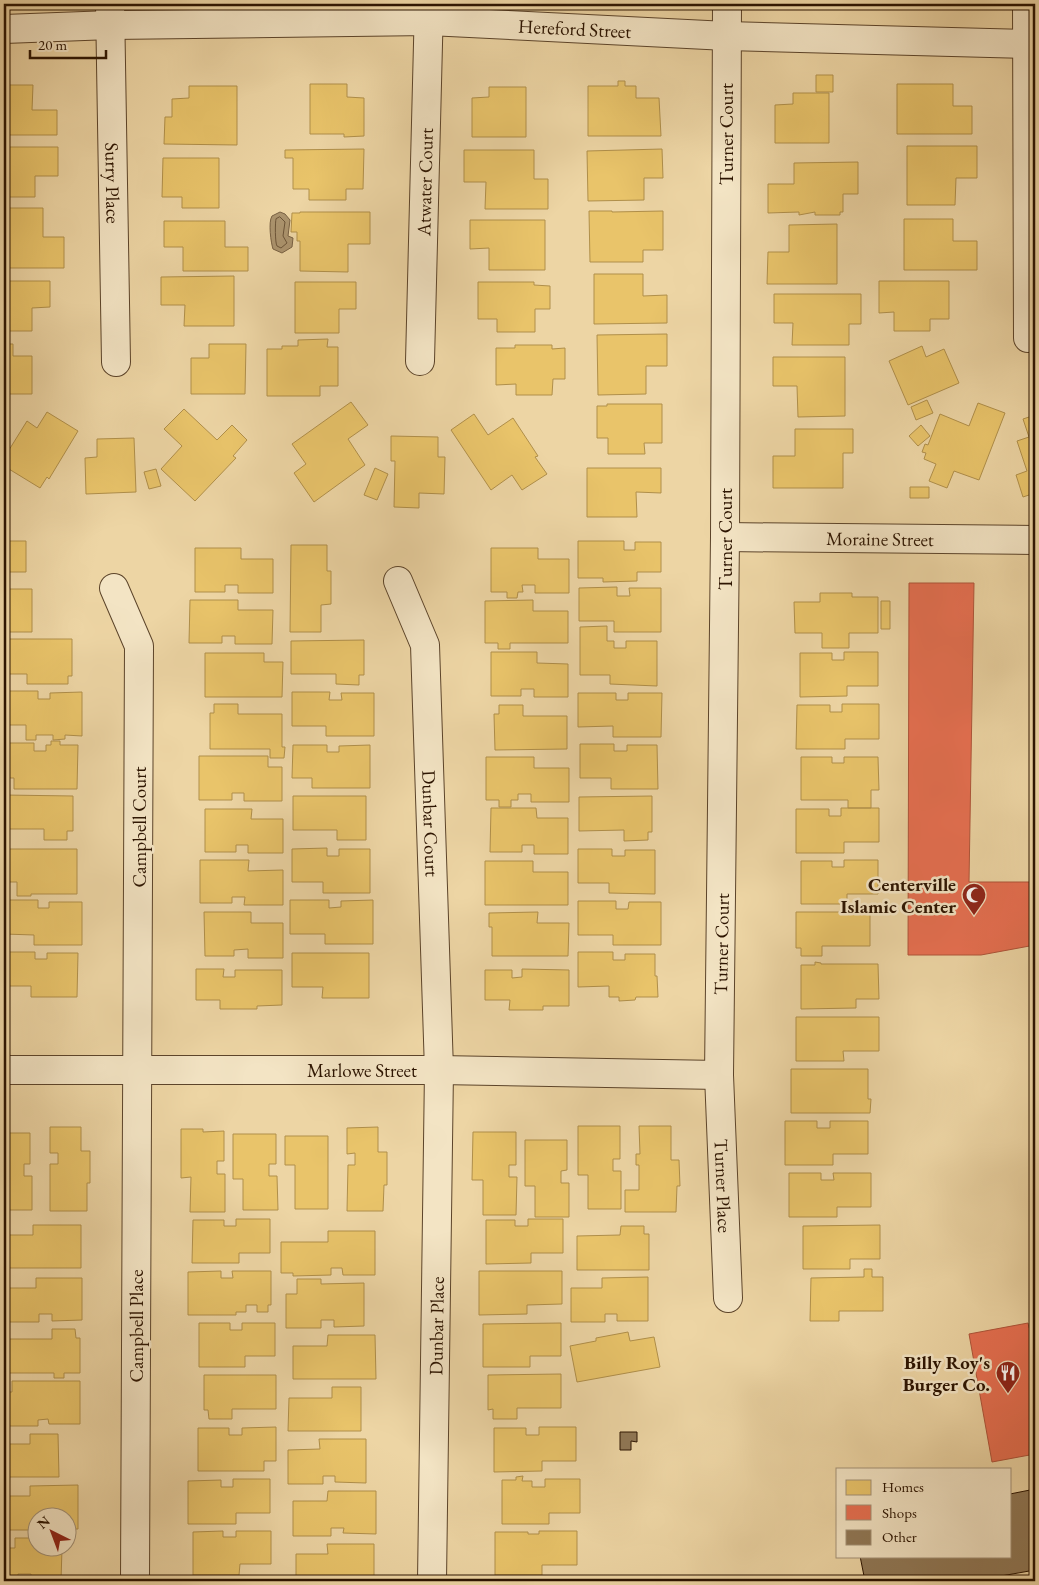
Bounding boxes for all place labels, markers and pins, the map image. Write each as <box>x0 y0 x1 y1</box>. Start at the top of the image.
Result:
place label: Centerville Islamic Center <box>841 872 956 919</box>
mosque icon: Centerville Islamic Center <box>961 882 987 916</box>
place label: Billy Roy's Burger Co. <box>903 1350 990 1397</box>
restaurant icon: Billy Roy's Burger Co. <box>995 1360 1021 1394</box>

